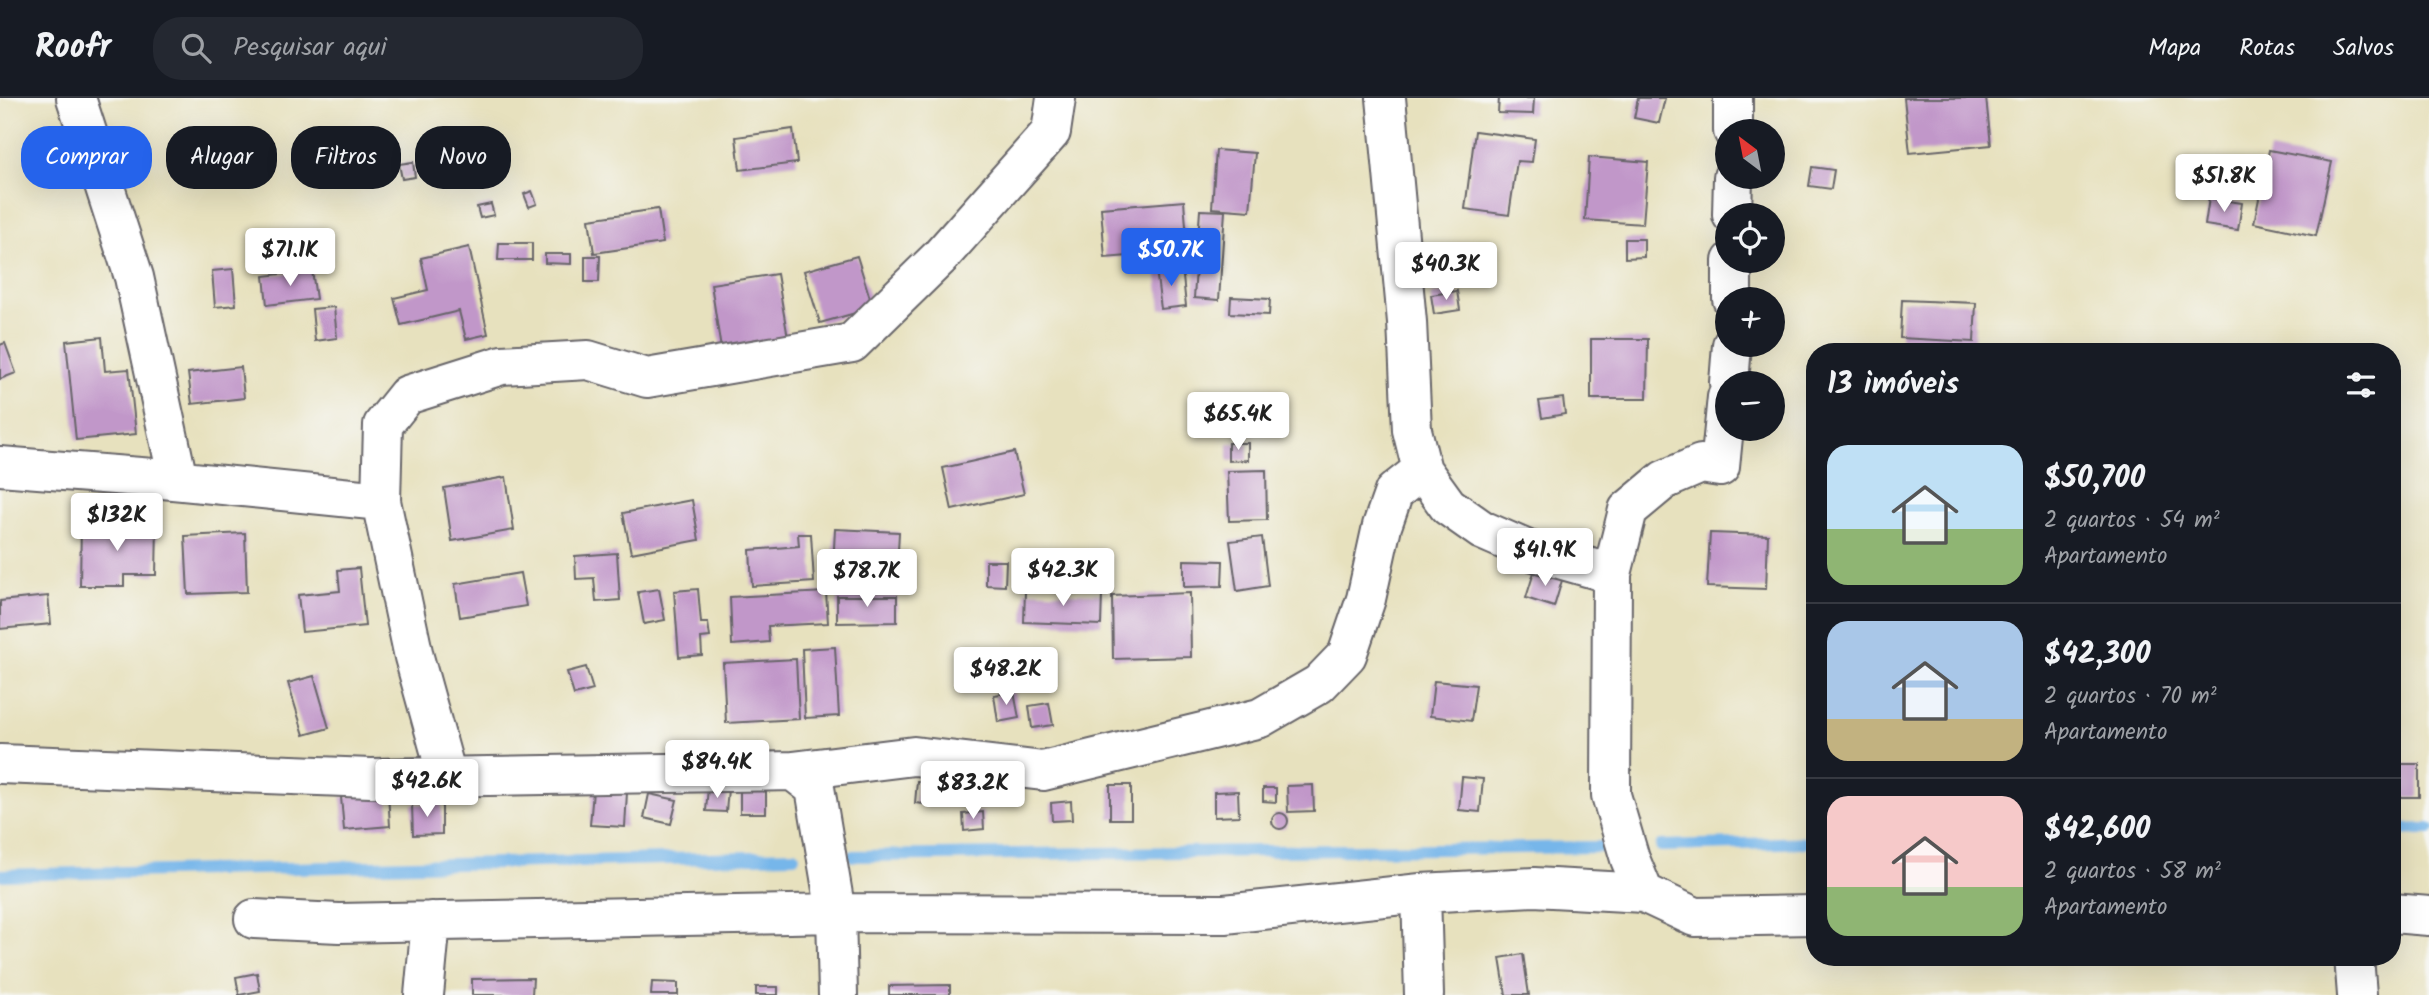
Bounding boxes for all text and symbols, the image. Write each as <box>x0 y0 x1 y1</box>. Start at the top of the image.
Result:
search box <box>153 17 643 80</box>
text: Roofr <box>35 22 111 75</box>
text: Pesquisar aqui <box>233 27 387 69</box>
icon: search <box>177 29 215 67</box>
text: Mapa <box>2148 29 2201 68</box>
text: Rotas <box>2239 29 2295 68</box>
text: Salvos <box>2333 29 2394 68</box>
north arrow <box>1715 119 1785 189</box>
map controls <box>1715 119 1785 441</box>
chip: Comprar <box>21 126 152 189</box>
chip: Alugar <box>166 126 277 189</box>
chip: Filtros <box>291 126 401 189</box>
chip: Novo <box>415 126 511 189</box>
pin: $51.8K <box>2167 155 2281 214</box>
text: $51.8K <box>2191 159 2257 195</box>
button: locate <box>1715 203 1785 273</box>
pin: $71.1K <box>233 228 347 288</box>
pin: $50.7K <box>1114 228 1228 288</box>
text: $71.1K <box>261 233 319 269</box>
text: $50.7K <box>1137 233 1205 269</box>
pin: $40.3K <box>1389 242 1503 302</box>
text: $40.3K <box>1411 247 1481 283</box>
button: + <box>1715 287 1785 357</box>
text: 13 imóveis <box>1827 361 1959 409</box>
icon: filters <box>2342 366 2380 404</box>
button: − <box>1715 371 1785 441</box>
pin: $65.4K <box>1181 392 1295 452</box>
text: $65.4K <box>1203 397 1273 433</box>
text: $50,700 <box>2044 455 2145 503</box>
icon: home <box>1883 473 1967 557</box>
pin: $132K <box>68 494 166 553</box>
text: $132K <box>87 498 147 534</box>
text: 2 quartos · 54 m² <box>2044 503 2220 539</box>
pin: $41.9K <box>1488 528 1602 588</box>
text: $41.9K <box>1513 533 1577 569</box>
text: Apartamento <box>2044 539 2167 575</box>
pin: $42.3K <box>1006 548 1120 608</box>
pin: $78.7K <box>810 550 924 609</box>
text: $42.3K <box>1027 553 1099 589</box>
text: $78.7K <box>833 554 901 590</box>
text: $42,300 <box>2044 631 2151 679</box>
pin: $48.2K <box>949 648 1063 707</box>
icon: home <box>1883 649 1967 733</box>
text: $48.2K <box>970 652 1042 688</box>
text: 2 quartos · 70 m² <box>2044 679 2217 715</box>
text: Apartamento <box>2044 715 2167 751</box>
pin: $84.4K <box>660 740 774 800</box>
text: $84.4K <box>681 745 753 781</box>
pin: $42.6K <box>370 760 484 819</box>
pin: $83.2K <box>916 762 1030 821</box>
text: $42.6K <box>391 764 463 800</box>
text: $83.2K <box>937 766 1009 802</box>
text: $42,600 <box>2044 806 2151 854</box>
icon: home <box>1883 824 1967 908</box>
text: 2 quartos · 58 m² <box>2044 854 2221 890</box>
text: Apartamento <box>2044 890 2167 926</box>

